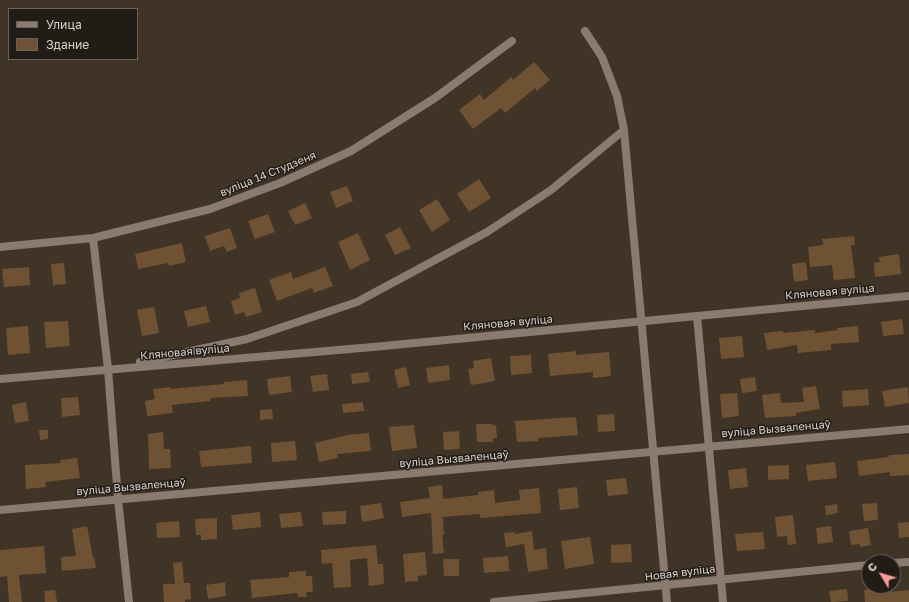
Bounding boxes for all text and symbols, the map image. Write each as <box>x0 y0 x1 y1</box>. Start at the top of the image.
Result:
legend <box>8 8 138 60</box>
text: Улица <box>46 17 82 32</box>
text: Здание <box>46 37 89 52</box>
street label: вуліца 14 Студзеня <box>218 149 318 199</box>
street label: Кляновая вуліца <box>785 282 875 302</box>
street label: Кляновая вуліца <box>463 313 553 333</box>
street label: Кляновая вуліца <box>140 342 230 362</box>
street label: вуліца Вызваленцаў <box>721 418 831 440</box>
street label: вуліца Вызваленцаў <box>399 448 509 470</box>
street label: вуліца Вызваленцаў <box>76 476 186 498</box>
north arrow <box>861 554 901 594</box>
text: С <box>864 560 879 574</box>
street label: Новая вуліца <box>644 562 716 584</box>

